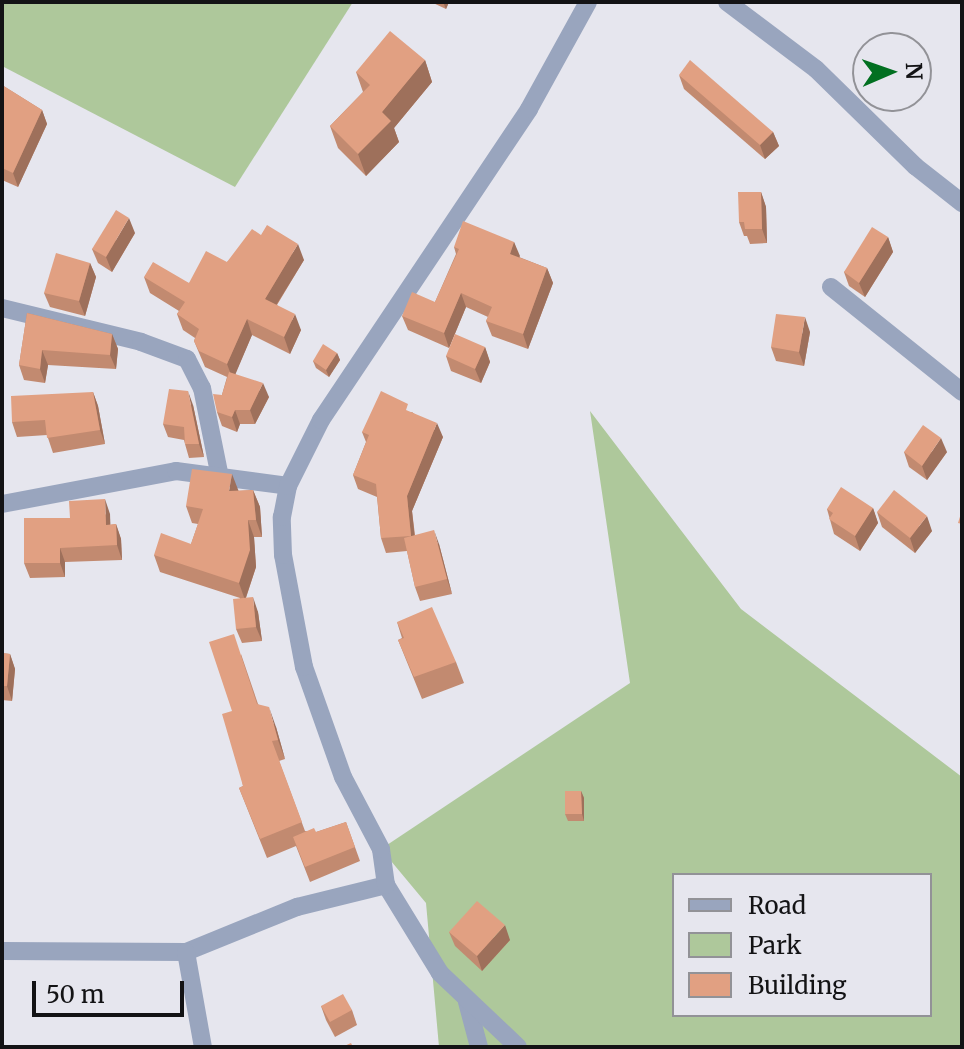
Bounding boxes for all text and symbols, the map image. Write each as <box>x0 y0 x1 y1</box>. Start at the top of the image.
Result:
north arrow <box>852 32 932 112</box>
text: N <box>900 62 928 80</box>
legend <box>672 873 932 1017</box>
text: Road <box>748 890 806 921</box>
text: Park <box>748 930 801 961</box>
scale bar <box>36 965 188 1015</box>
text: Building <box>748 970 847 1001</box>
text: 50 m <box>46 979 105 1010</box>

